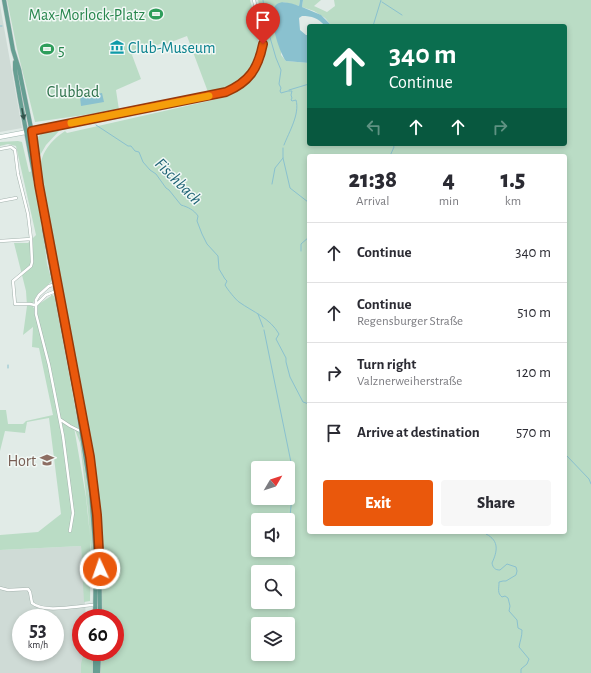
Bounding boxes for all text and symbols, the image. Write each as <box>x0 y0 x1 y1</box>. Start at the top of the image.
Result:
pin <box>246 3 280 44</box>
sports icon: Max-Morlock-Platz <box>148 6 164 22</box>
place label: Max-Morlock-Platz <box>28 7 145 23</box>
icon: arrive <box>252 9 274 31</box>
museum icon: Club-Museum <box>109 39 125 55</box>
place label: Club-Museum <box>128 40 216 56</box>
icon: ahead <box>323 40 375 92</box>
sports icon: 5 <box>39 41 55 57</box>
text: 340 m <box>389 41 457 69</box>
place label: 5 <box>58 42 65 58</box>
text: Continue <box>389 74 453 92</box>
park label: Clubbad <box>47 84 99 100</box>
one-way arrow <box>20 108 26 120</box>
icon: left <box>363 116 385 138</box>
icon: ahead <box>405 116 427 138</box>
icon: ahead <box>447 116 469 138</box>
icon: right <box>489 116 511 138</box>
water label: Fischbach <box>152 155 205 208</box>
text: 21:38 <box>349 168 397 192</box>
text: 4 <box>443 168 455 192</box>
text: 1.5 <box>501 168 525 192</box>
text: Arrival <box>356 195 390 208</box>
text: min <box>439 195 459 208</box>
text: km <box>505 195 521 208</box>
icon: ahead <box>323 242 345 264</box>
text: Continue <box>357 245 412 260</box>
text: 340 m <box>515 245 551 260</box>
text: Continue <box>357 297 412 312</box>
icon: ahead <box>323 302 345 324</box>
text: 510 m <box>517 305 551 320</box>
text: Regensburger Straße <box>357 315 463 328</box>
text: Turn right <box>357 357 416 372</box>
icon: right <box>323 362 345 384</box>
text: 120 m <box>517 365 551 380</box>
text: Valznerweiherstraße <box>357 375 462 388</box>
icon: arrive <box>323 422 345 444</box>
text: Arrive at destination <box>357 425 480 440</box>
text: 570 m <box>516 425 551 440</box>
school or university icon: Hort <box>39 452 55 468</box>
place label: Hort <box>7 453 36 469</box>
north arrow <box>251 461 295 505</box>
map controls <box>251 461 295 661</box>
button: Exit <box>323 480 433 526</box>
button: Share <box>441 480 551 526</box>
button: sound <box>251 513 295 557</box>
position arrow <box>79 548 121 590</box>
button: search <box>251 565 295 609</box>
speed limit sign: 60 <box>72 609 124 661</box>
button: layers <box>251 617 295 661</box>
text: 53 <box>29 620 47 640</box>
text: km/h <box>28 640 48 650</box>

